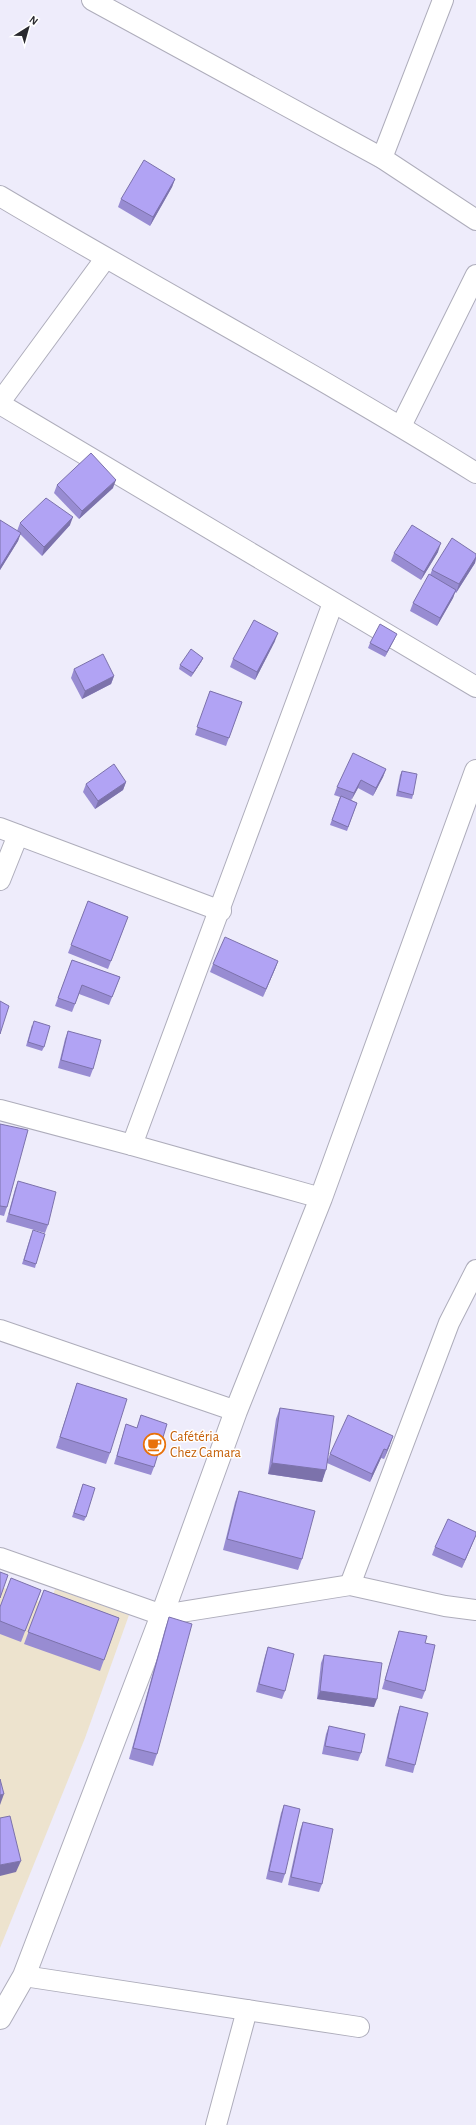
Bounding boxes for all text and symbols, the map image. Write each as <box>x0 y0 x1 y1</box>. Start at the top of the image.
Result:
north arrow <box>8 8 48 48</box>
text: N <box>27 14 40 27</box>
place label: Cafétéria Chez Camara <box>170 1430 242 1460</box>
cafe icon: Cafétéria Chez Camara <box>142 1432 168 1458</box>

